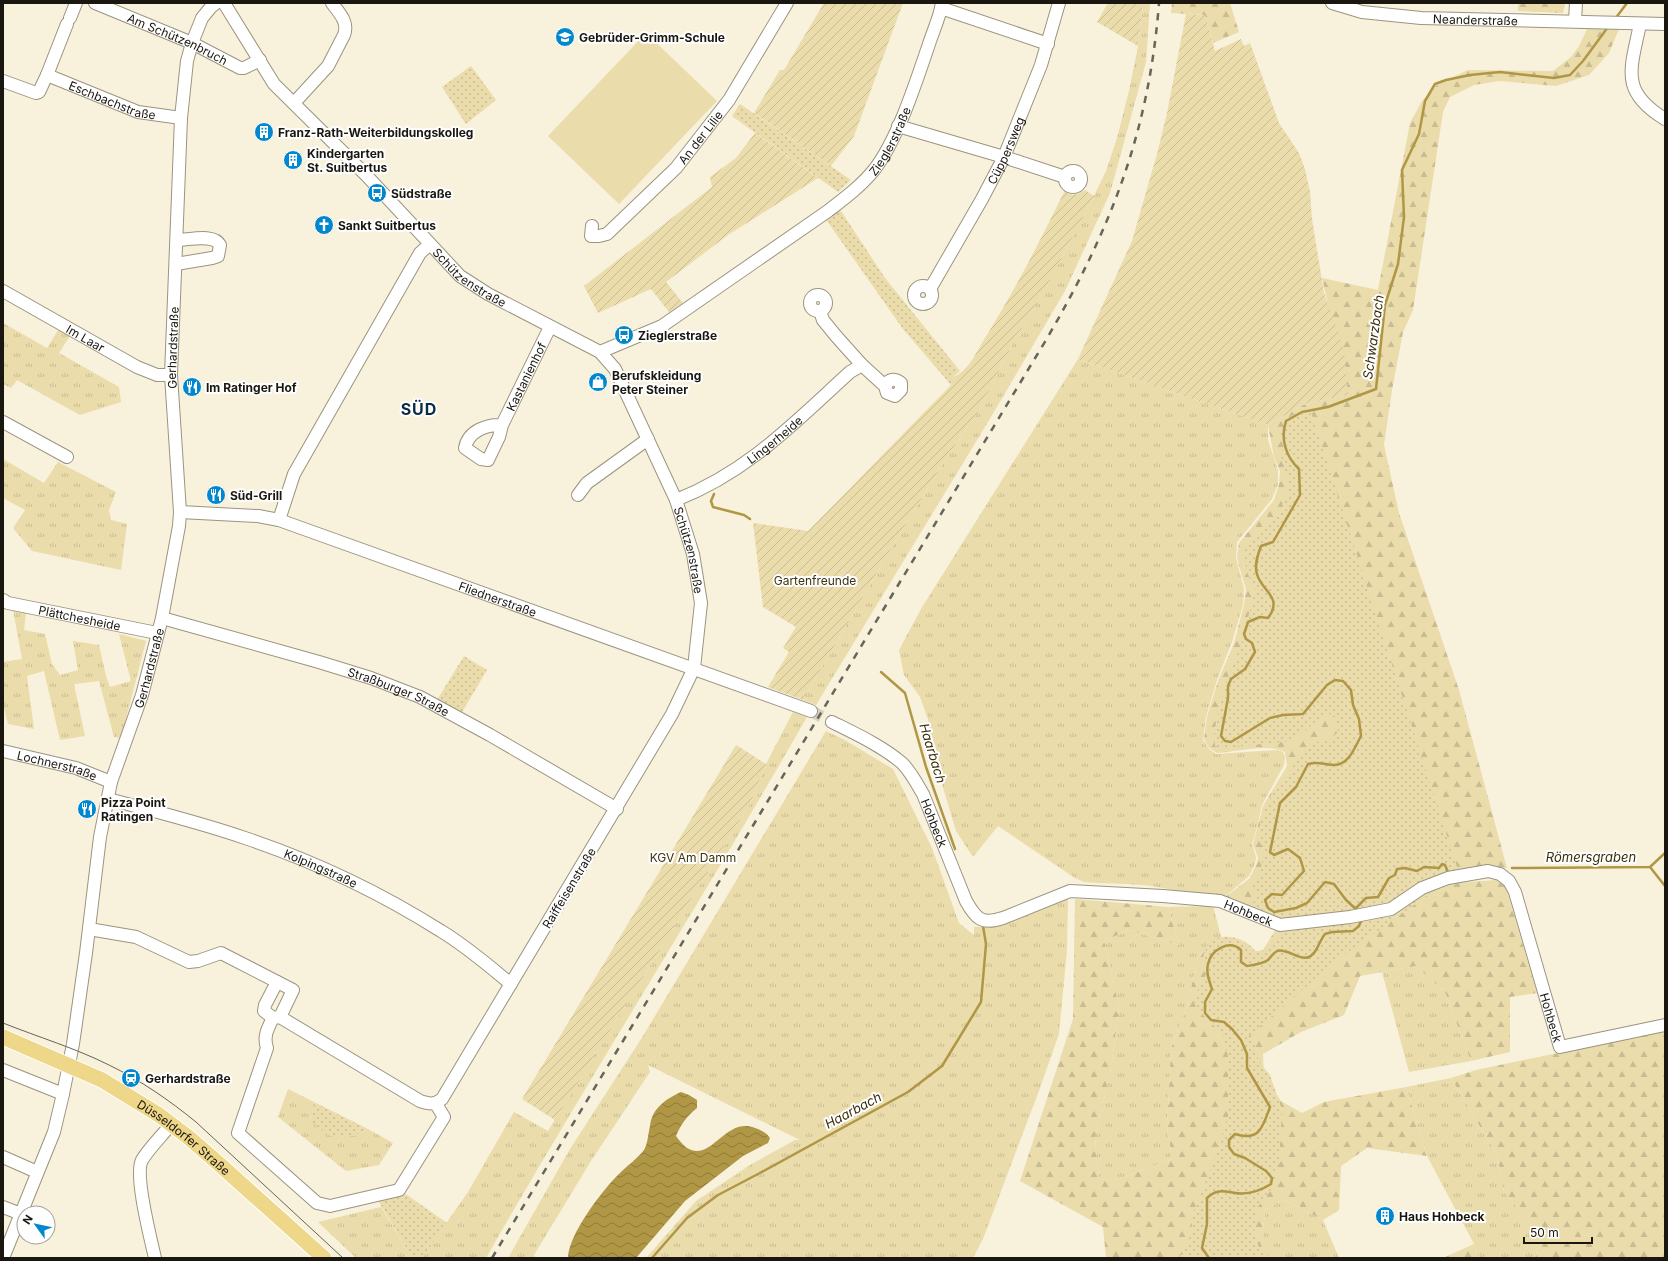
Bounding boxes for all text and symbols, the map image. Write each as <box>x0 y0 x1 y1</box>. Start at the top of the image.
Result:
street label: Am Schützenbruch <box>125 10 230 68</box>
street label: Neanderstraße <box>1433 11 1518 28</box>
school or university icon: Gebrüder-Grimm-Schule <box>554 26 576 48</box>
place label: Gebrüder-Grimm-Schule <box>579 30 725 45</box>
street label: Eschbachstraße <box>67 77 157 122</box>
street label: Zieglerstraße <box>865 105 913 178</box>
street label: An der Lilie <box>675 107 726 167</box>
street label: Cüppersweg <box>984 114 1027 187</box>
building icon: Franz-Rath-Weiterbildungskolleg <box>253 121 275 143</box>
place label: Franz-Rath-Weiterbildungskolleg <box>278 125 473 140</box>
place label: Kindergarten St. Suitbertus <box>307 146 387 175</box>
building icon: Kindergarten St. Suitbertus <box>282 149 304 171</box>
bus stop icon: Südstraße <box>366 182 388 204</box>
place label: Südstraße <box>391 186 452 201</box>
church icon: Sankt Suitbertus <box>313 214 335 236</box>
place label: Sankt Suitbertus <box>338 218 436 233</box>
street label: Schützenstraße <box>430 244 509 310</box>
water label: Schwarzbach <box>1359 294 1387 380</box>
street label: Gerhardstraße <box>163 306 181 389</box>
street label: Im Laar <box>64 321 108 355</box>
bus stop icon: Zieglerstraße <box>613 324 635 346</box>
place label: Zieglerstraße <box>638 328 717 343</box>
street label: Kastanienhof <box>503 339 549 413</box>
place label: Berufskleidung Peter Steiner <box>612 368 701 397</box>
shop icon: Berufskleidung Peter Steiner <box>587 371 609 393</box>
restaurant icon: Im Ratinger Hof <box>181 376 203 398</box>
place label: Im Ratinger Hof <box>206 380 297 395</box>
district label: SÜD <box>401 399 437 419</box>
street label: Lingerheide <box>744 412 805 467</box>
restaurant icon: Süd-Grill <box>205 484 227 506</box>
place label: Süd-Grill <box>230 488 282 503</box>
street label: Schützenstraße <box>671 505 707 595</box>
park label: Gartenfreunde <box>774 573 856 588</box>
street label: Fliednerstraße <box>457 578 539 619</box>
street label: Plättchesheide <box>37 602 122 633</box>
street label: Gerhardstraße <box>130 626 167 710</box>
street label: Straßburger Straße <box>346 664 452 719</box>
water label: Haarbach <box>916 721 950 785</box>
street label: Lochnerstraße <box>16 747 100 783</box>
place label: Pizza Point Ratingen <box>101 795 166 824</box>
street label: Hohbeck <box>918 796 951 850</box>
restaurant icon: Pizza Point Ratingen <box>76 798 98 820</box>
street label: Kolpingstraße <box>282 845 360 891</box>
street label: Raiffeisenstraße <box>539 845 599 931</box>
water label: Römersgraben <box>1546 849 1636 865</box>
park label: KGV Am Damm <box>650 850 736 865</box>
street label: Hohbeck <box>1222 896 1275 929</box>
street label: Hohbeck <box>1537 991 1566 1045</box>
station icon: Gerhardstraße <box>120 1067 142 1089</box>
place label: Gerhardstraße <box>145 1071 231 1086</box>
water label: Haarbach <box>822 1088 884 1132</box>
street label: Düsseldorfer Straße <box>135 1096 233 1178</box>
north arrow <box>16 1205 56 1245</box>
building icon: Haus Hohbeck <box>1374 1205 1396 1227</box>
place label: Haus Hohbeck <box>1399 1209 1485 1224</box>
text: N <box>19 1212 36 1227</box>
scale bar <box>1524 1219 1592 1245</box>
text: 50 m <box>1530 1225 1559 1240</box>

